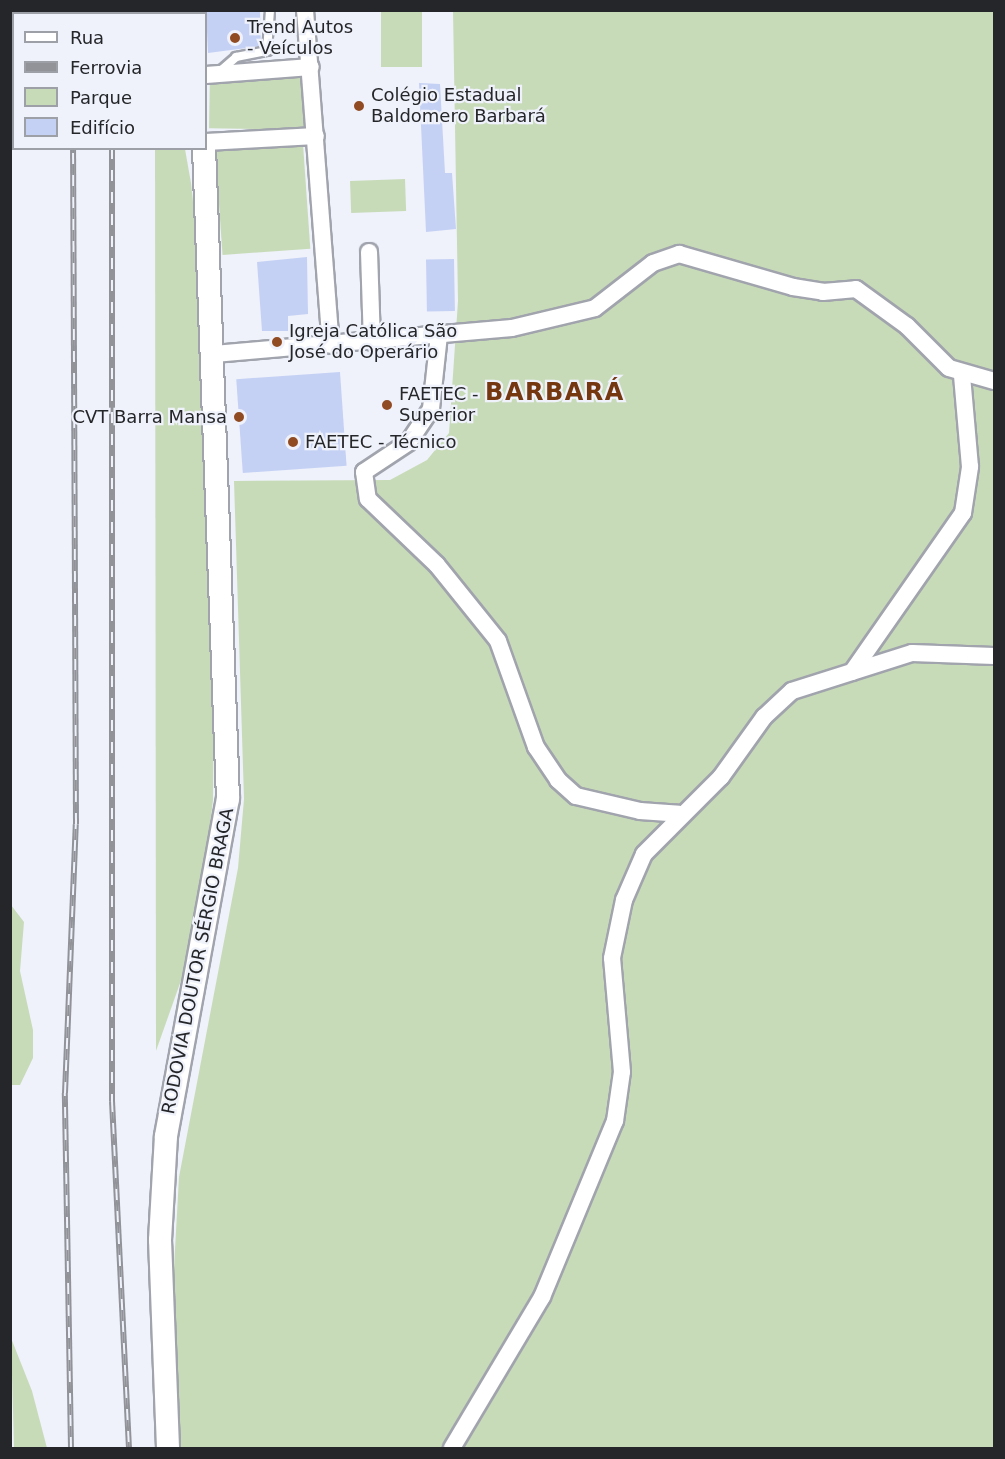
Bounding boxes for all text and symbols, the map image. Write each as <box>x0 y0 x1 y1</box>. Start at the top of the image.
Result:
legend <box>12 12 207 150</box>
place label: Trend Autos - Veículos <box>247 17 353 60</box>
text: Rua <box>70 27 104 48</box>
marker: Trend Autos - Veículos <box>228 31 242 45</box>
text: Ferrovia <box>70 57 142 78</box>
place label: Colégio Estadual Baldomero Barbará <box>371 85 546 128</box>
text: Parque <box>70 87 132 108</box>
marker: Colégio Estadual Baldomero Barbará <box>352 99 366 113</box>
text: Edifício <box>70 117 135 138</box>
place label: Igreja Católica São José do Operário <box>289 321 457 364</box>
marker: Igreja Católica São José do Operário <box>270 335 284 349</box>
district label: BARBARÁ <box>485 379 625 407</box>
place label: FAETEC - Superior <box>399 384 479 426</box>
marker: FAETEC - Superior <box>380 398 394 412</box>
place label: CVT Barra Mansa <box>72 406 227 428</box>
marker: CVT Barra Mansa <box>232 410 246 424</box>
place label: FAETEC - Técnico <box>305 431 456 453</box>
marker: FAETEC - Técnico <box>286 435 300 449</box>
street label: RODOVIA DOUTOR SÉRGIO BRAGA <box>158 806 238 1116</box>

